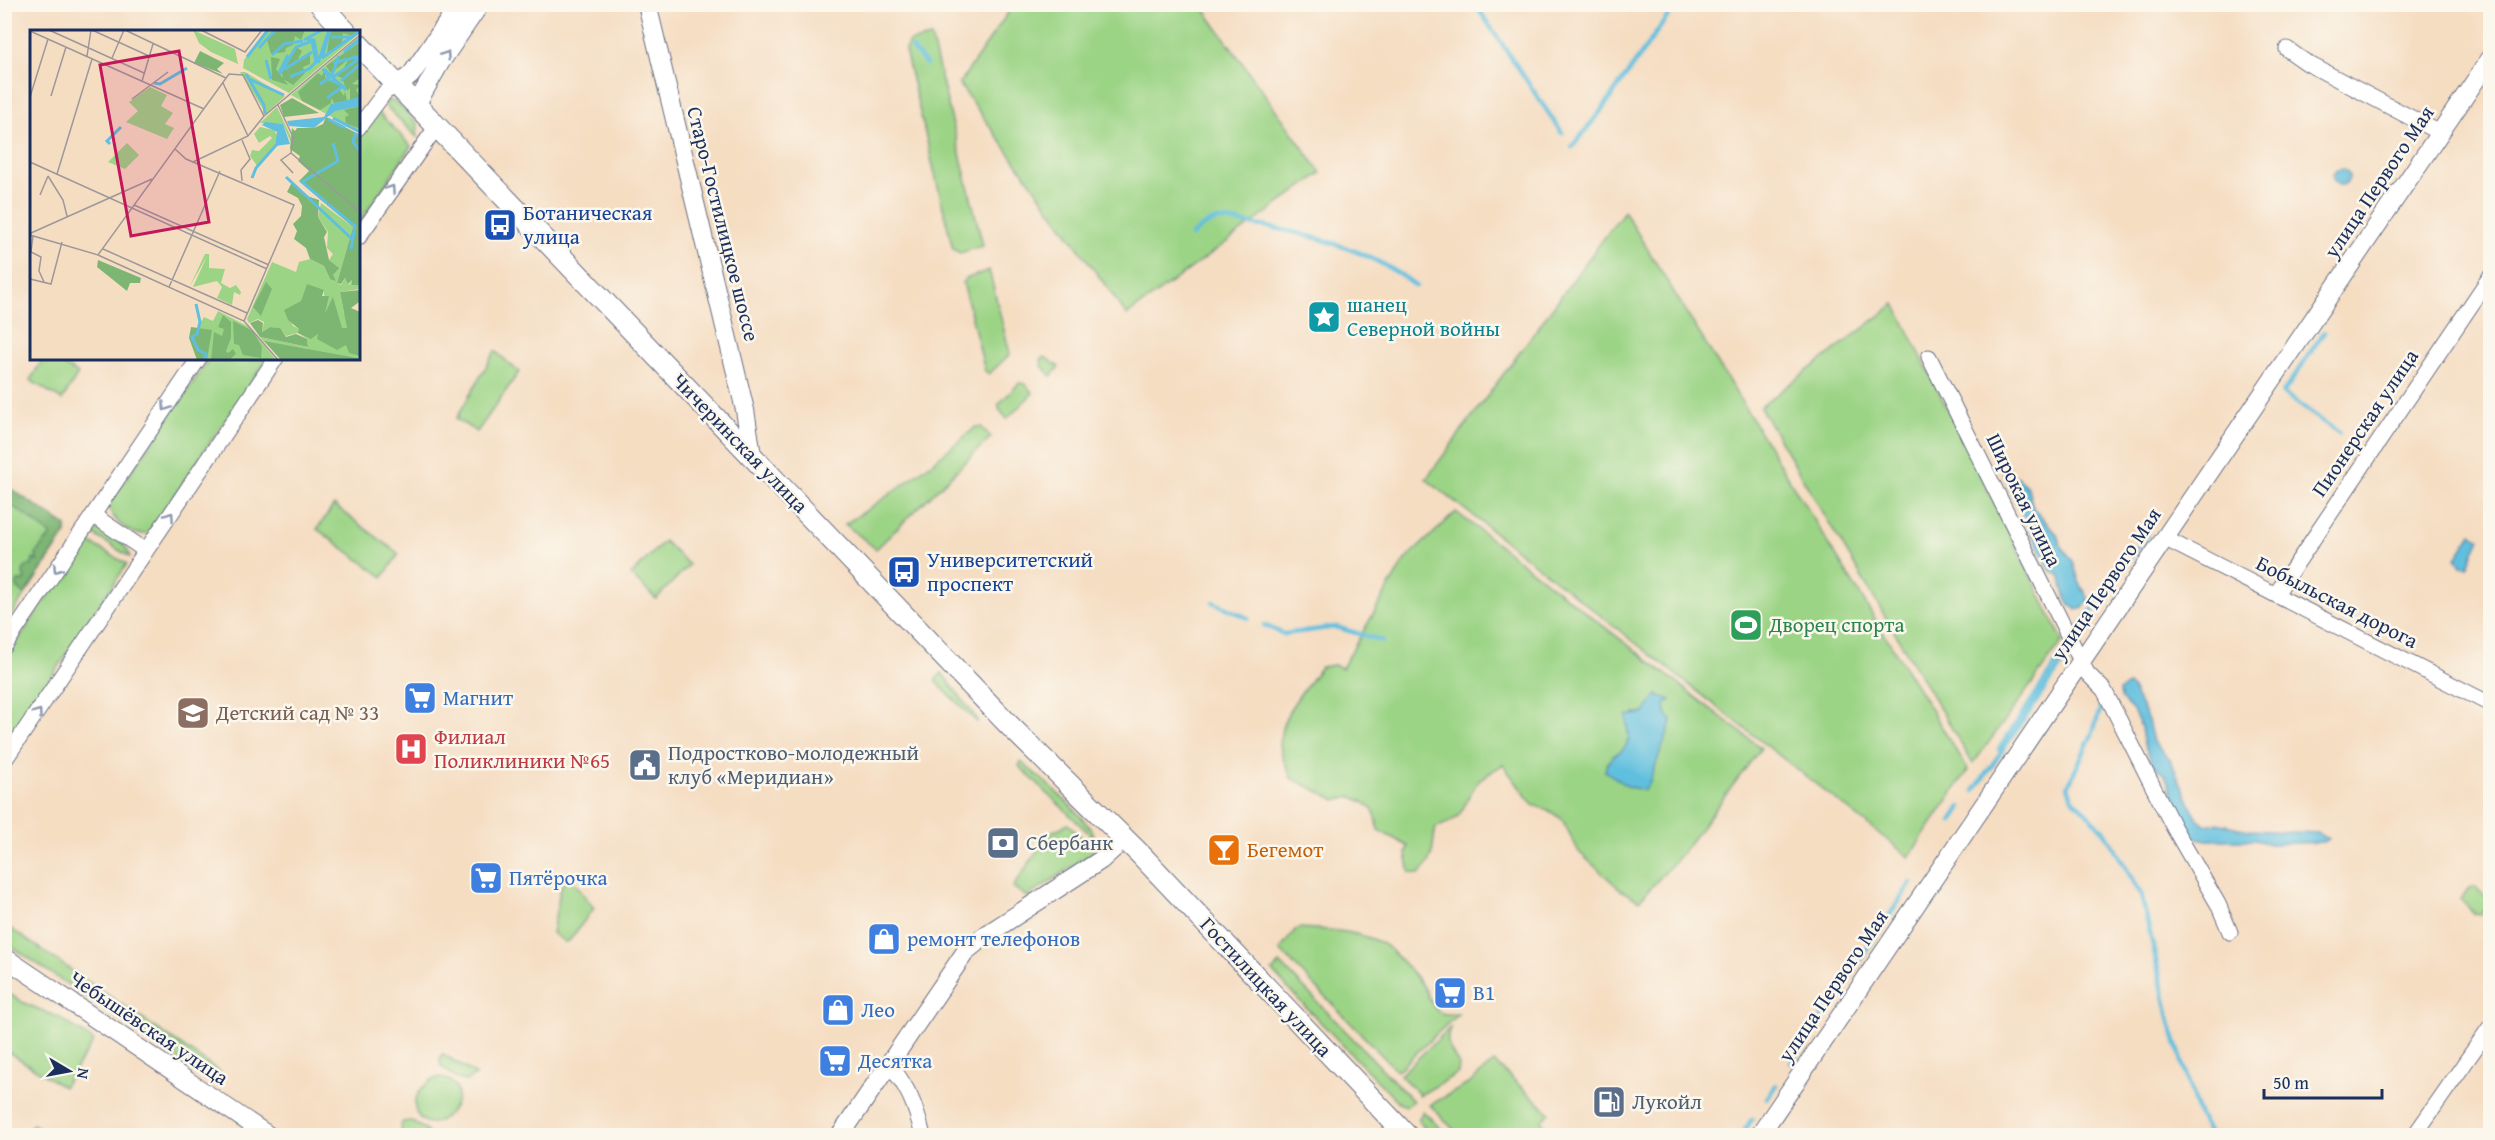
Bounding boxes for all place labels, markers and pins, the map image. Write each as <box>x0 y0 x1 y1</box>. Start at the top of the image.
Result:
place label: Ботаническая улица <box>522 197 653 252</box>
bus stop icon: Ботаническая улица <box>482 207 518 243</box>
place label: шанец Северной войны <box>1347 289 1500 344</box>
place icon: шанец Северной войны <box>1306 299 1342 335</box>
place label: Университетский проспект <box>927 544 1093 599</box>
bus stop icon: Университетский проспект <box>886 554 922 590</box>
sports icon: Дворец спорта <box>1728 607 1764 643</box>
place label: Дворец спорта <box>1768 609 1904 640</box>
supermarket icon: Магнит <box>402 680 438 716</box>
place label: Магнит <box>443 682 513 713</box>
school or university icon: Детский сад № 33 <box>175 695 211 731</box>
place label: Детский сад № 33 <box>215 697 379 728</box>
place label: Филиал Поликлиники №65 <box>434 721 610 776</box>
hospital icon: Филиал Поликлиники №65 <box>393 731 429 767</box>
place label: Подростково-молодежный клуб «Меридиан» <box>668 737 919 792</box>
public building icon: Подростково-молодежный клуб «Меридиан» <box>627 747 663 783</box>
bank icon: Сбербанк <box>985 825 1021 861</box>
place label: Сбербанк <box>1026 827 1113 858</box>
bar icon: Бегемот <box>1206 832 1242 868</box>
place label: Бегемот <box>1247 834 1323 865</box>
supermarket icon: Пятёрочка <box>468 860 504 896</box>
place label: Пятёрочка <box>509 862 607 893</box>
shop icon: ремонт телефонов <box>866 921 902 957</box>
place label: ремонт телефонов <box>907 923 1080 954</box>
supermarket icon: В1 <box>1432 975 1468 1011</box>
place label: В1 <box>1473 977 1495 1008</box>
shop icon: Лео <box>820 992 856 1028</box>
place label: Лео <box>861 994 895 1025</box>
supermarket icon: Десятка <box>817 1043 853 1079</box>
place label: Десятка <box>857 1045 932 1076</box>
fuel station icon: Лукойл <box>1591 1084 1627 1120</box>
place label: Лукойл <box>1632 1086 1702 1117</box>

